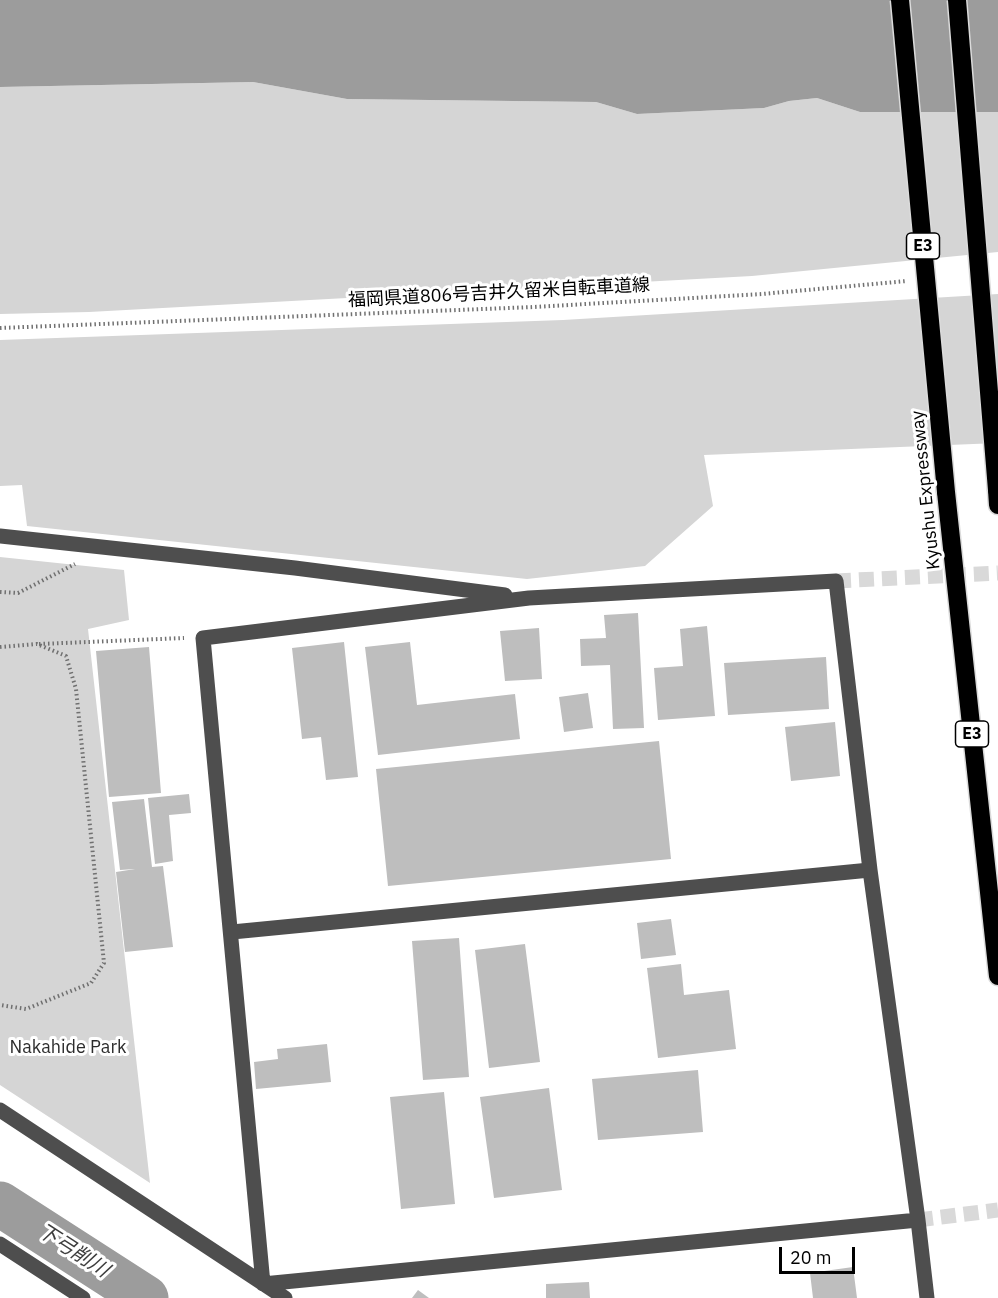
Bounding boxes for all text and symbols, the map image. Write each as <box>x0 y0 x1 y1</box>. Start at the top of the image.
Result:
road number: E3 <box>906 233 940 259</box>
street label: 福岡県道806号吉井久留米自転車道線 <box>347 274 651 312</box>
street label: Kyushu Expressway <box>907 409 945 571</box>
road number: E3 <box>956 721 988 747</box>
park label: Nakahide Park <box>9 1037 127 1059</box>
water label: 下弓削川 <box>33 1219 113 1283</box>
scale bar <box>782 1235 858 1273</box>
text: 20 m <box>790 1246 832 1269</box>

